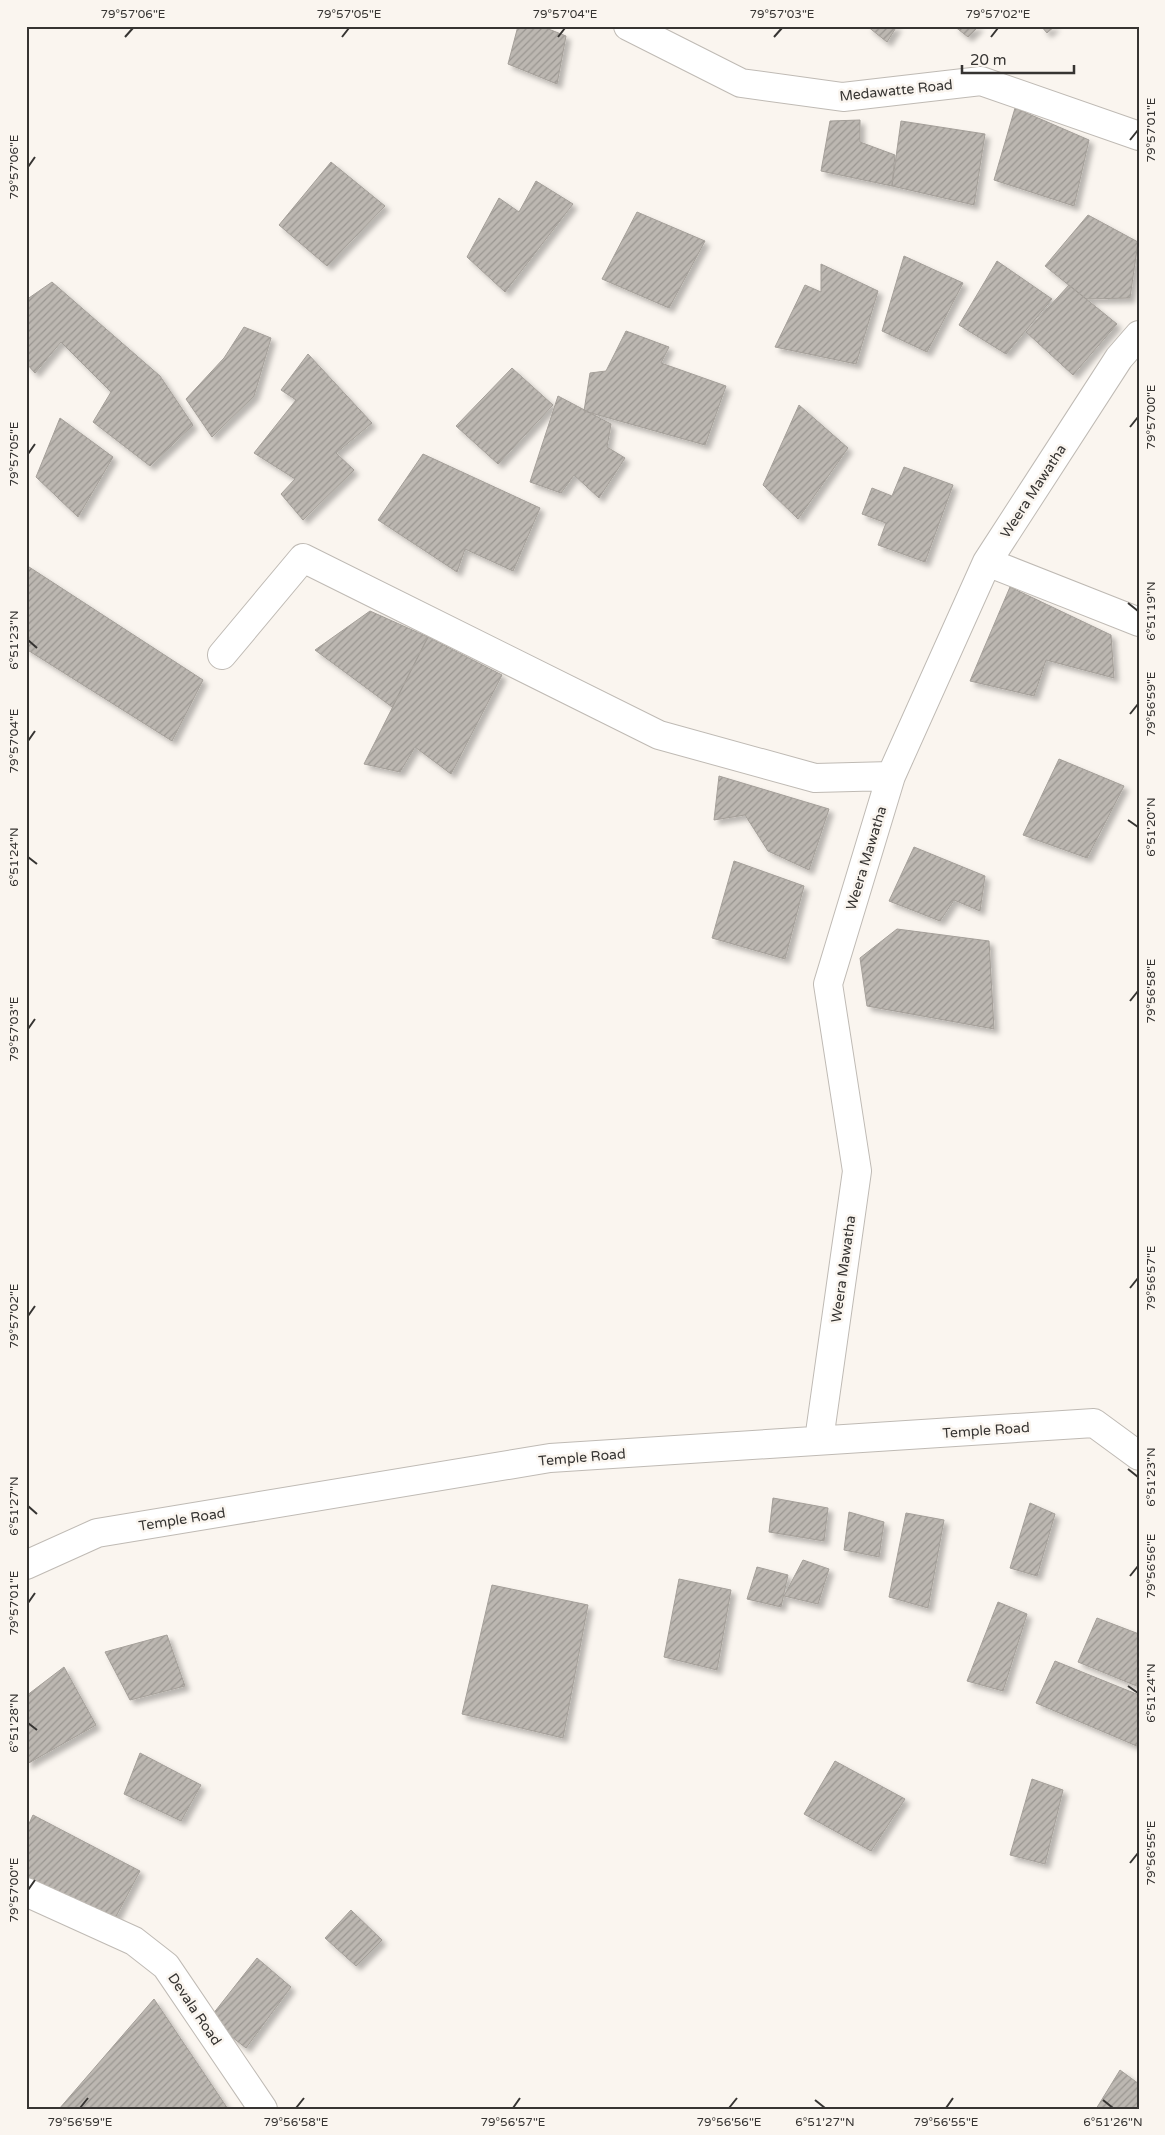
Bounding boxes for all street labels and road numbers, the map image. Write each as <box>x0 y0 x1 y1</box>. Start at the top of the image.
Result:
street label: Medawatte Road <box>839 76 954 105</box>
street label: Weera Mawatha <box>997 441 1070 541</box>
street label: Weera Mawatha <box>843 804 890 912</box>
street label: Weera Mawatha <box>828 1214 859 1324</box>
street label: Temple Road <box>942 1419 1030 1442</box>
street label: Temple Road <box>538 1445 626 1470</box>
street label: Temple Road <box>138 1504 227 1535</box>
street label: Devala Road <box>164 1970 225 2049</box>

